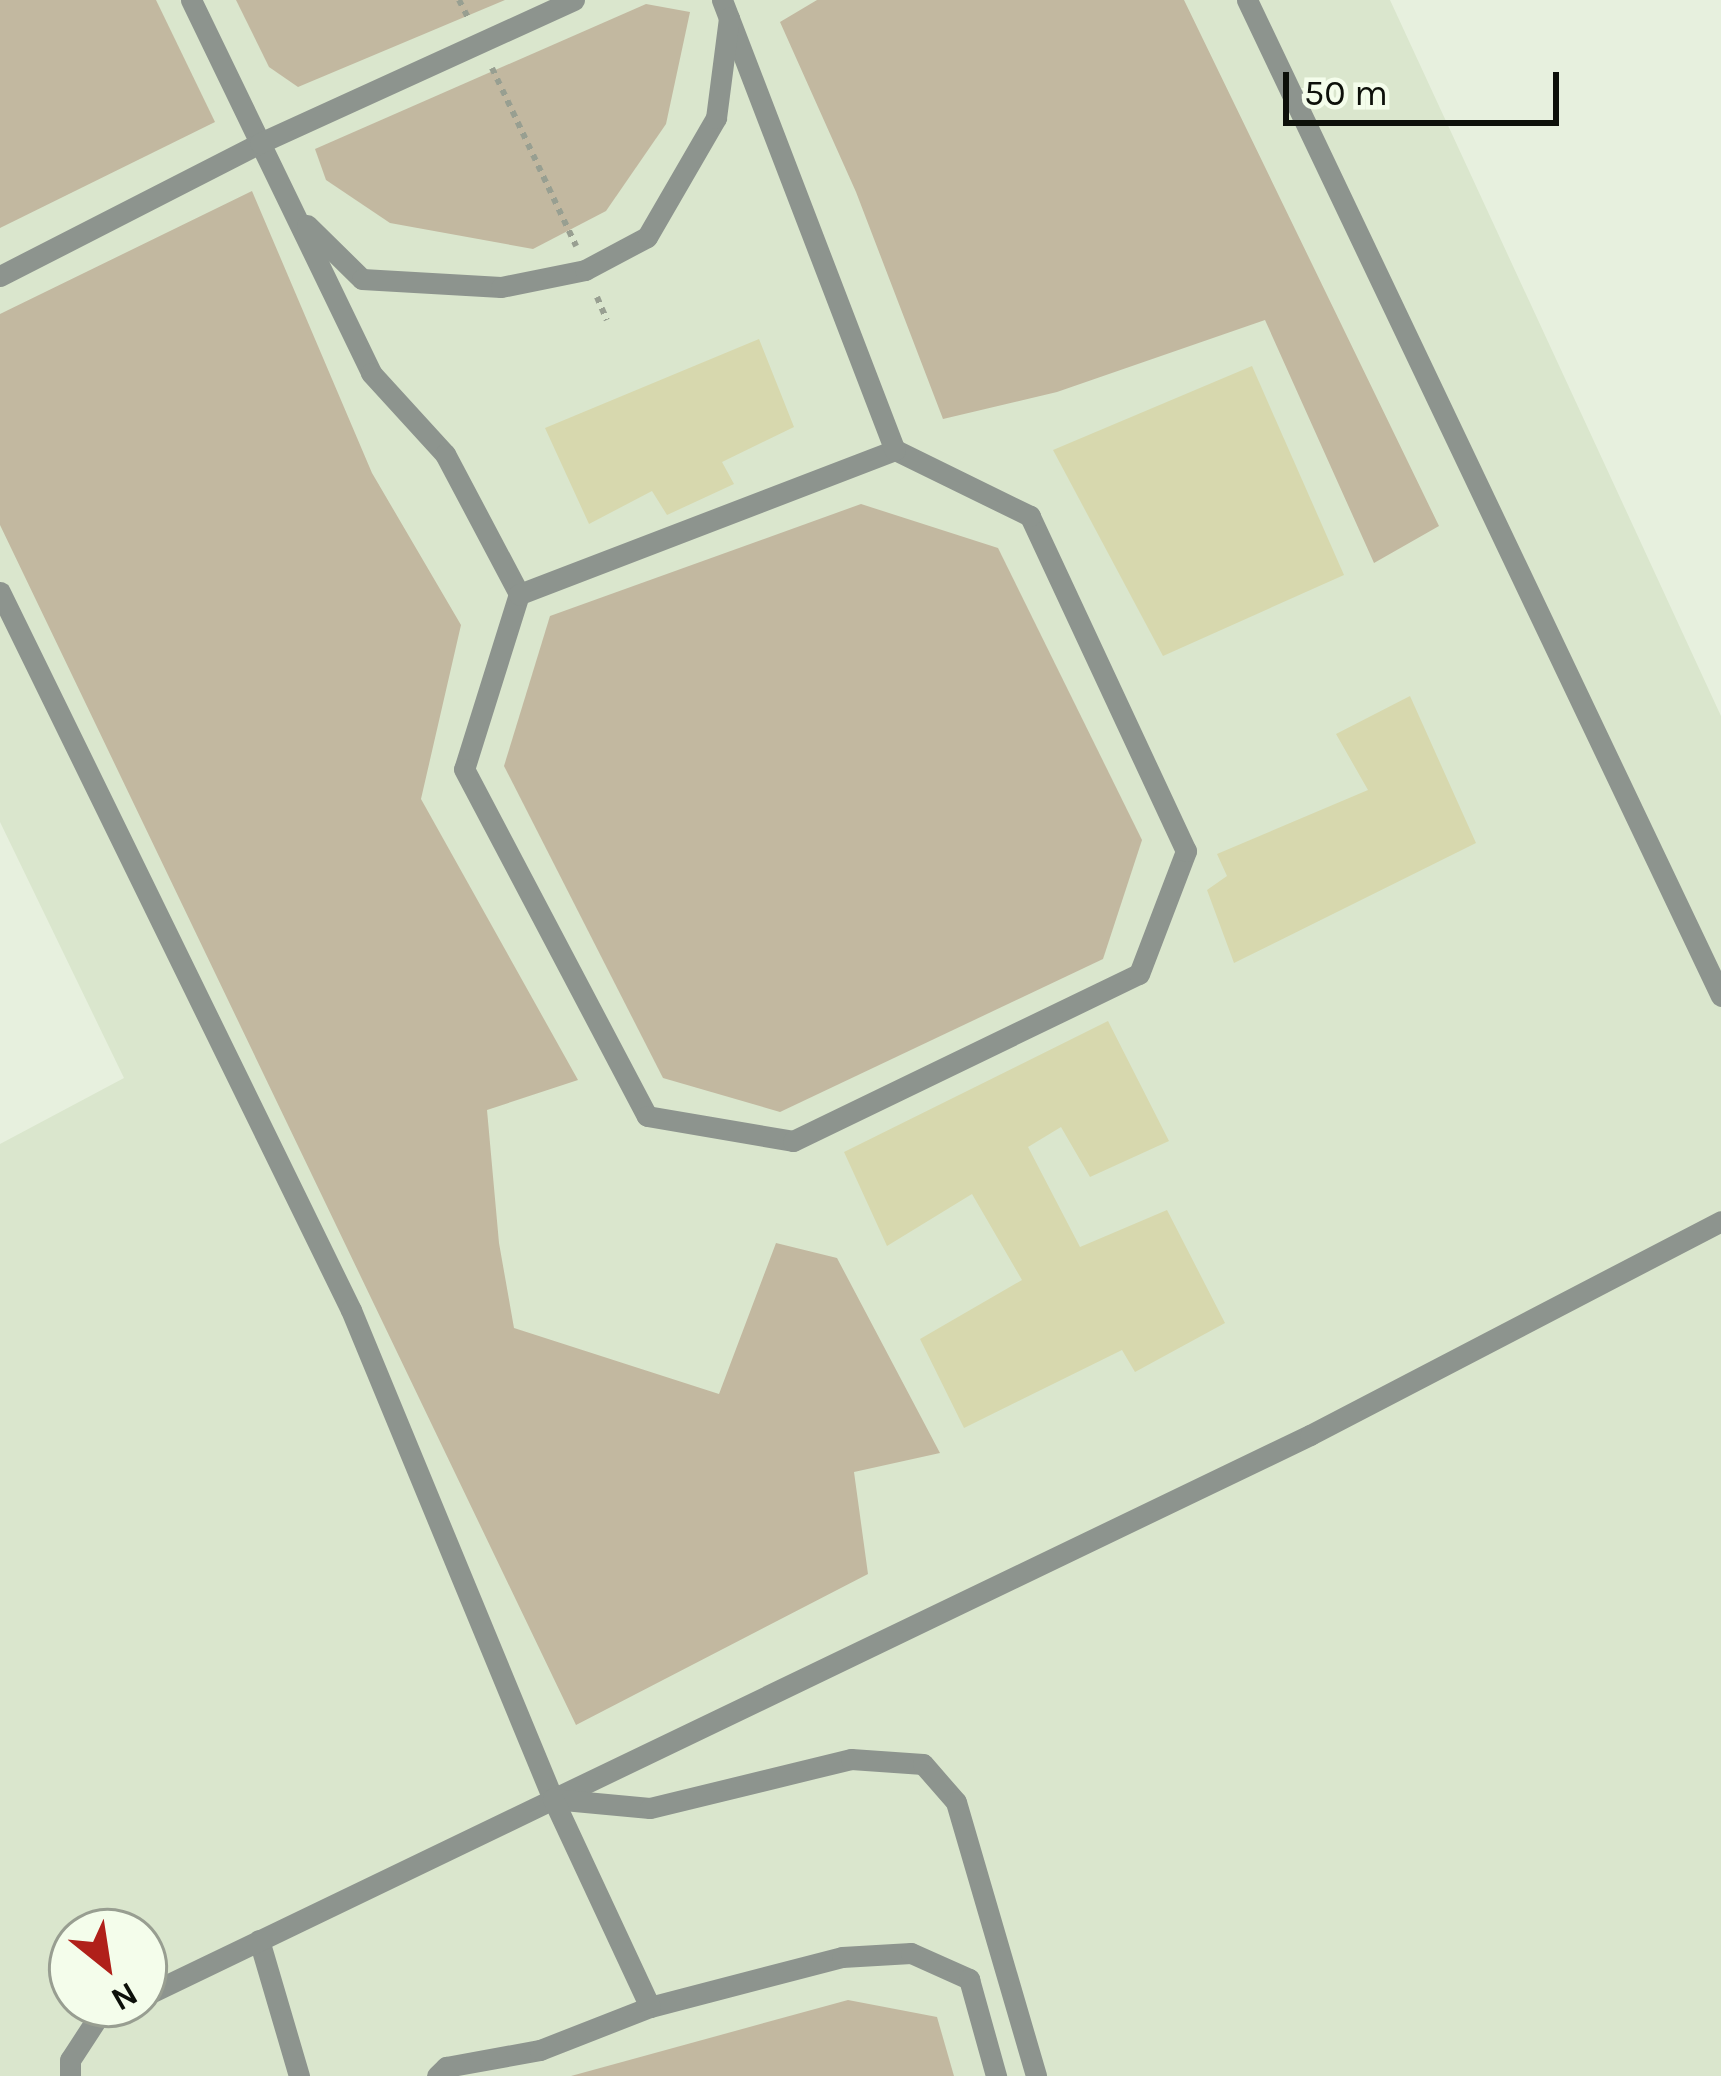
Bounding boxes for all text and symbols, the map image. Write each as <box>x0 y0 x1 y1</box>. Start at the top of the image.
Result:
scale bar <box>1289 48 1565 122</box>
text: 50 m <box>1304 72 1388 114</box>
north arrow <box>48 1908 168 2028</box>
text: N <box>105 1974 144 2019</box>

